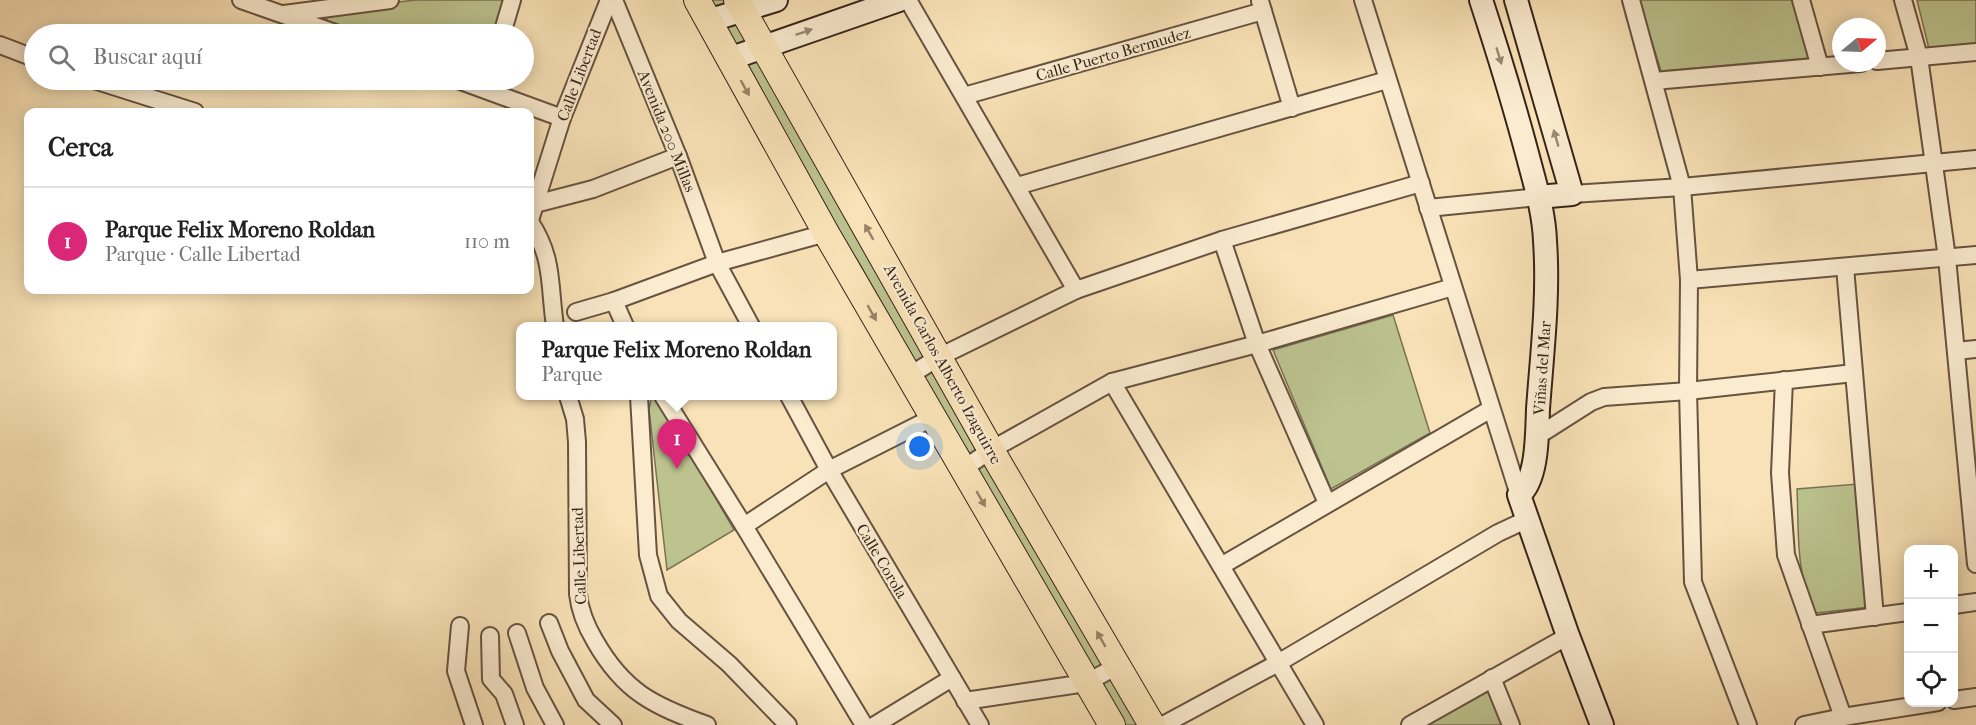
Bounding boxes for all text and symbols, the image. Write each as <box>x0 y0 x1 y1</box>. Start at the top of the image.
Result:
north arrow <box>1832 18 1886 72</box>
street label: Calle Puerto Bermudez <box>1034 23 1192 85</box>
search box <box>24 24 534 90</box>
street label: Calle Libertad <box>553 26 605 124</box>
one-way arrow <box>795 27 813 37</box>
icon: search <box>45 41 78 74</box>
text: Buscar aquí <box>93 44 202 70</box>
one-way arrow <box>1495 47 1504 65</box>
street label: Avenida 200 Millas <box>633 66 700 195</box>
one-way arrow <box>740 80 750 97</box>
one-way arrow <box>1551 129 1560 147</box>
text: Cerca <box>48 132 113 163</box>
text: Parque Felix Moreno Roldan <box>105 217 375 243</box>
one-way arrow <box>864 224 874 241</box>
text: 1 <box>64 230 71 253</box>
text: 110 m <box>464 230 510 253</box>
text: Parque · Calle Libertad <box>105 243 301 266</box>
street label: Avenida Carlos Alberto Izaguirre <box>880 260 1006 467</box>
one-way arrow <box>867 305 878 321</box>
street label: Viñas del Mar <box>1529 320 1555 417</box>
popup <box>516 322 837 400</box>
text: Parque Felix Moreno Roldan <box>541 337 812 363</box>
text: Parque <box>541 363 602 386</box>
pin: 1 <box>658 420 696 469</box>
your location <box>905 432 934 461</box>
one-way arrow <box>976 491 986 508</box>
street label: Calle Libertad <box>568 507 590 605</box>
street label: Calle Corola <box>852 520 912 602</box>
map controls <box>1904 545 1958 707</box>
button: + <box>1904 545 1958 599</box>
button: − <box>1904 599 1958 653</box>
one-way arrow <box>1096 630 1106 647</box>
button: locate <box>1904 653 1958 707</box>

